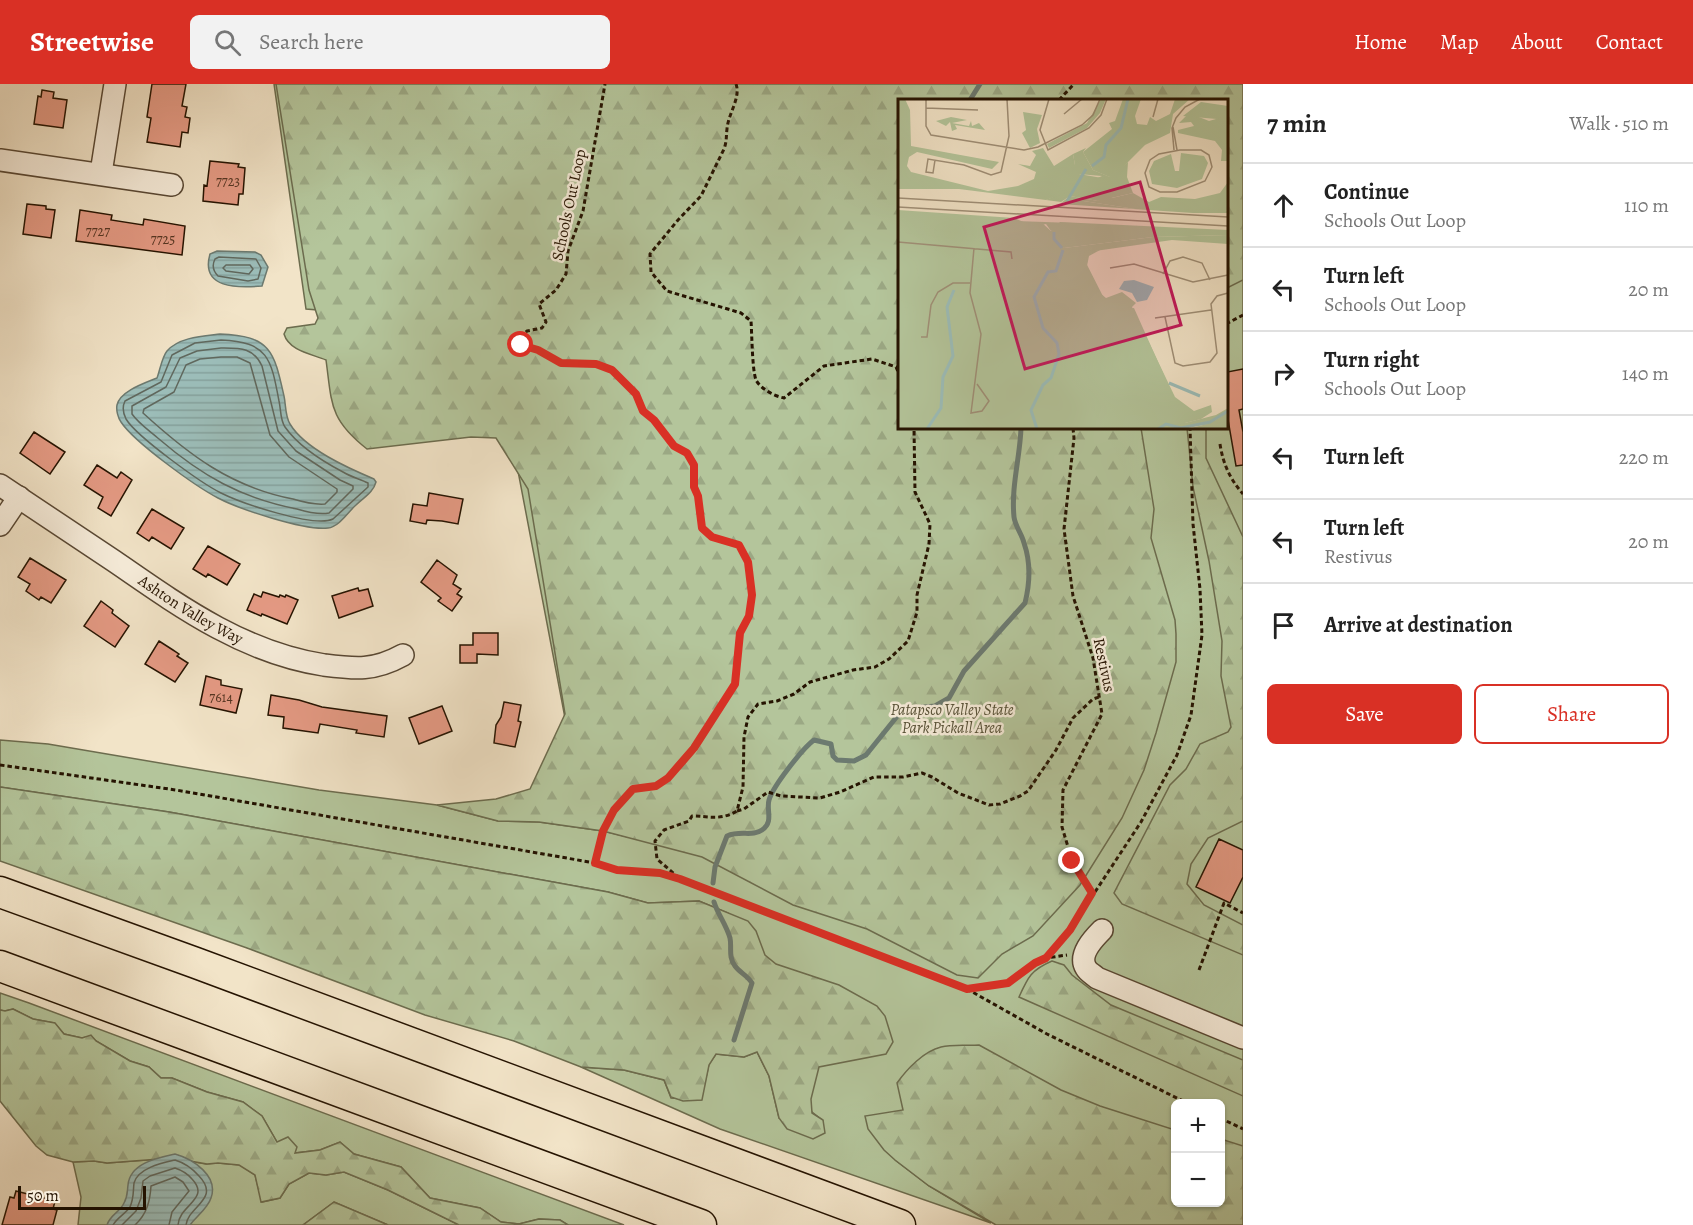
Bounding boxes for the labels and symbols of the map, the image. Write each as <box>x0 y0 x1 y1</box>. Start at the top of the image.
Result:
inset map <box>898 99 1228 429</box>
street label: Schools Out Loop <box>546 147 592 263</box>
house number: 7723 <box>216 172 240 191</box>
house number: 7727 <box>86 222 110 241</box>
house number: 7725 <box>151 230 175 249</box>
route start <box>507 331 533 357</box>
street label: Ashton Valley Way <box>133 569 247 650</box>
street label: Restivus <box>1088 636 1120 694</box>
house number: 7614 <box>209 688 233 707</box>
park label: Patapsco Valley State Park Pickall Area <box>890 699 1014 739</box>
route end <box>1058 847 1084 873</box>
scale bar <box>18 1183 146 1210</box>

